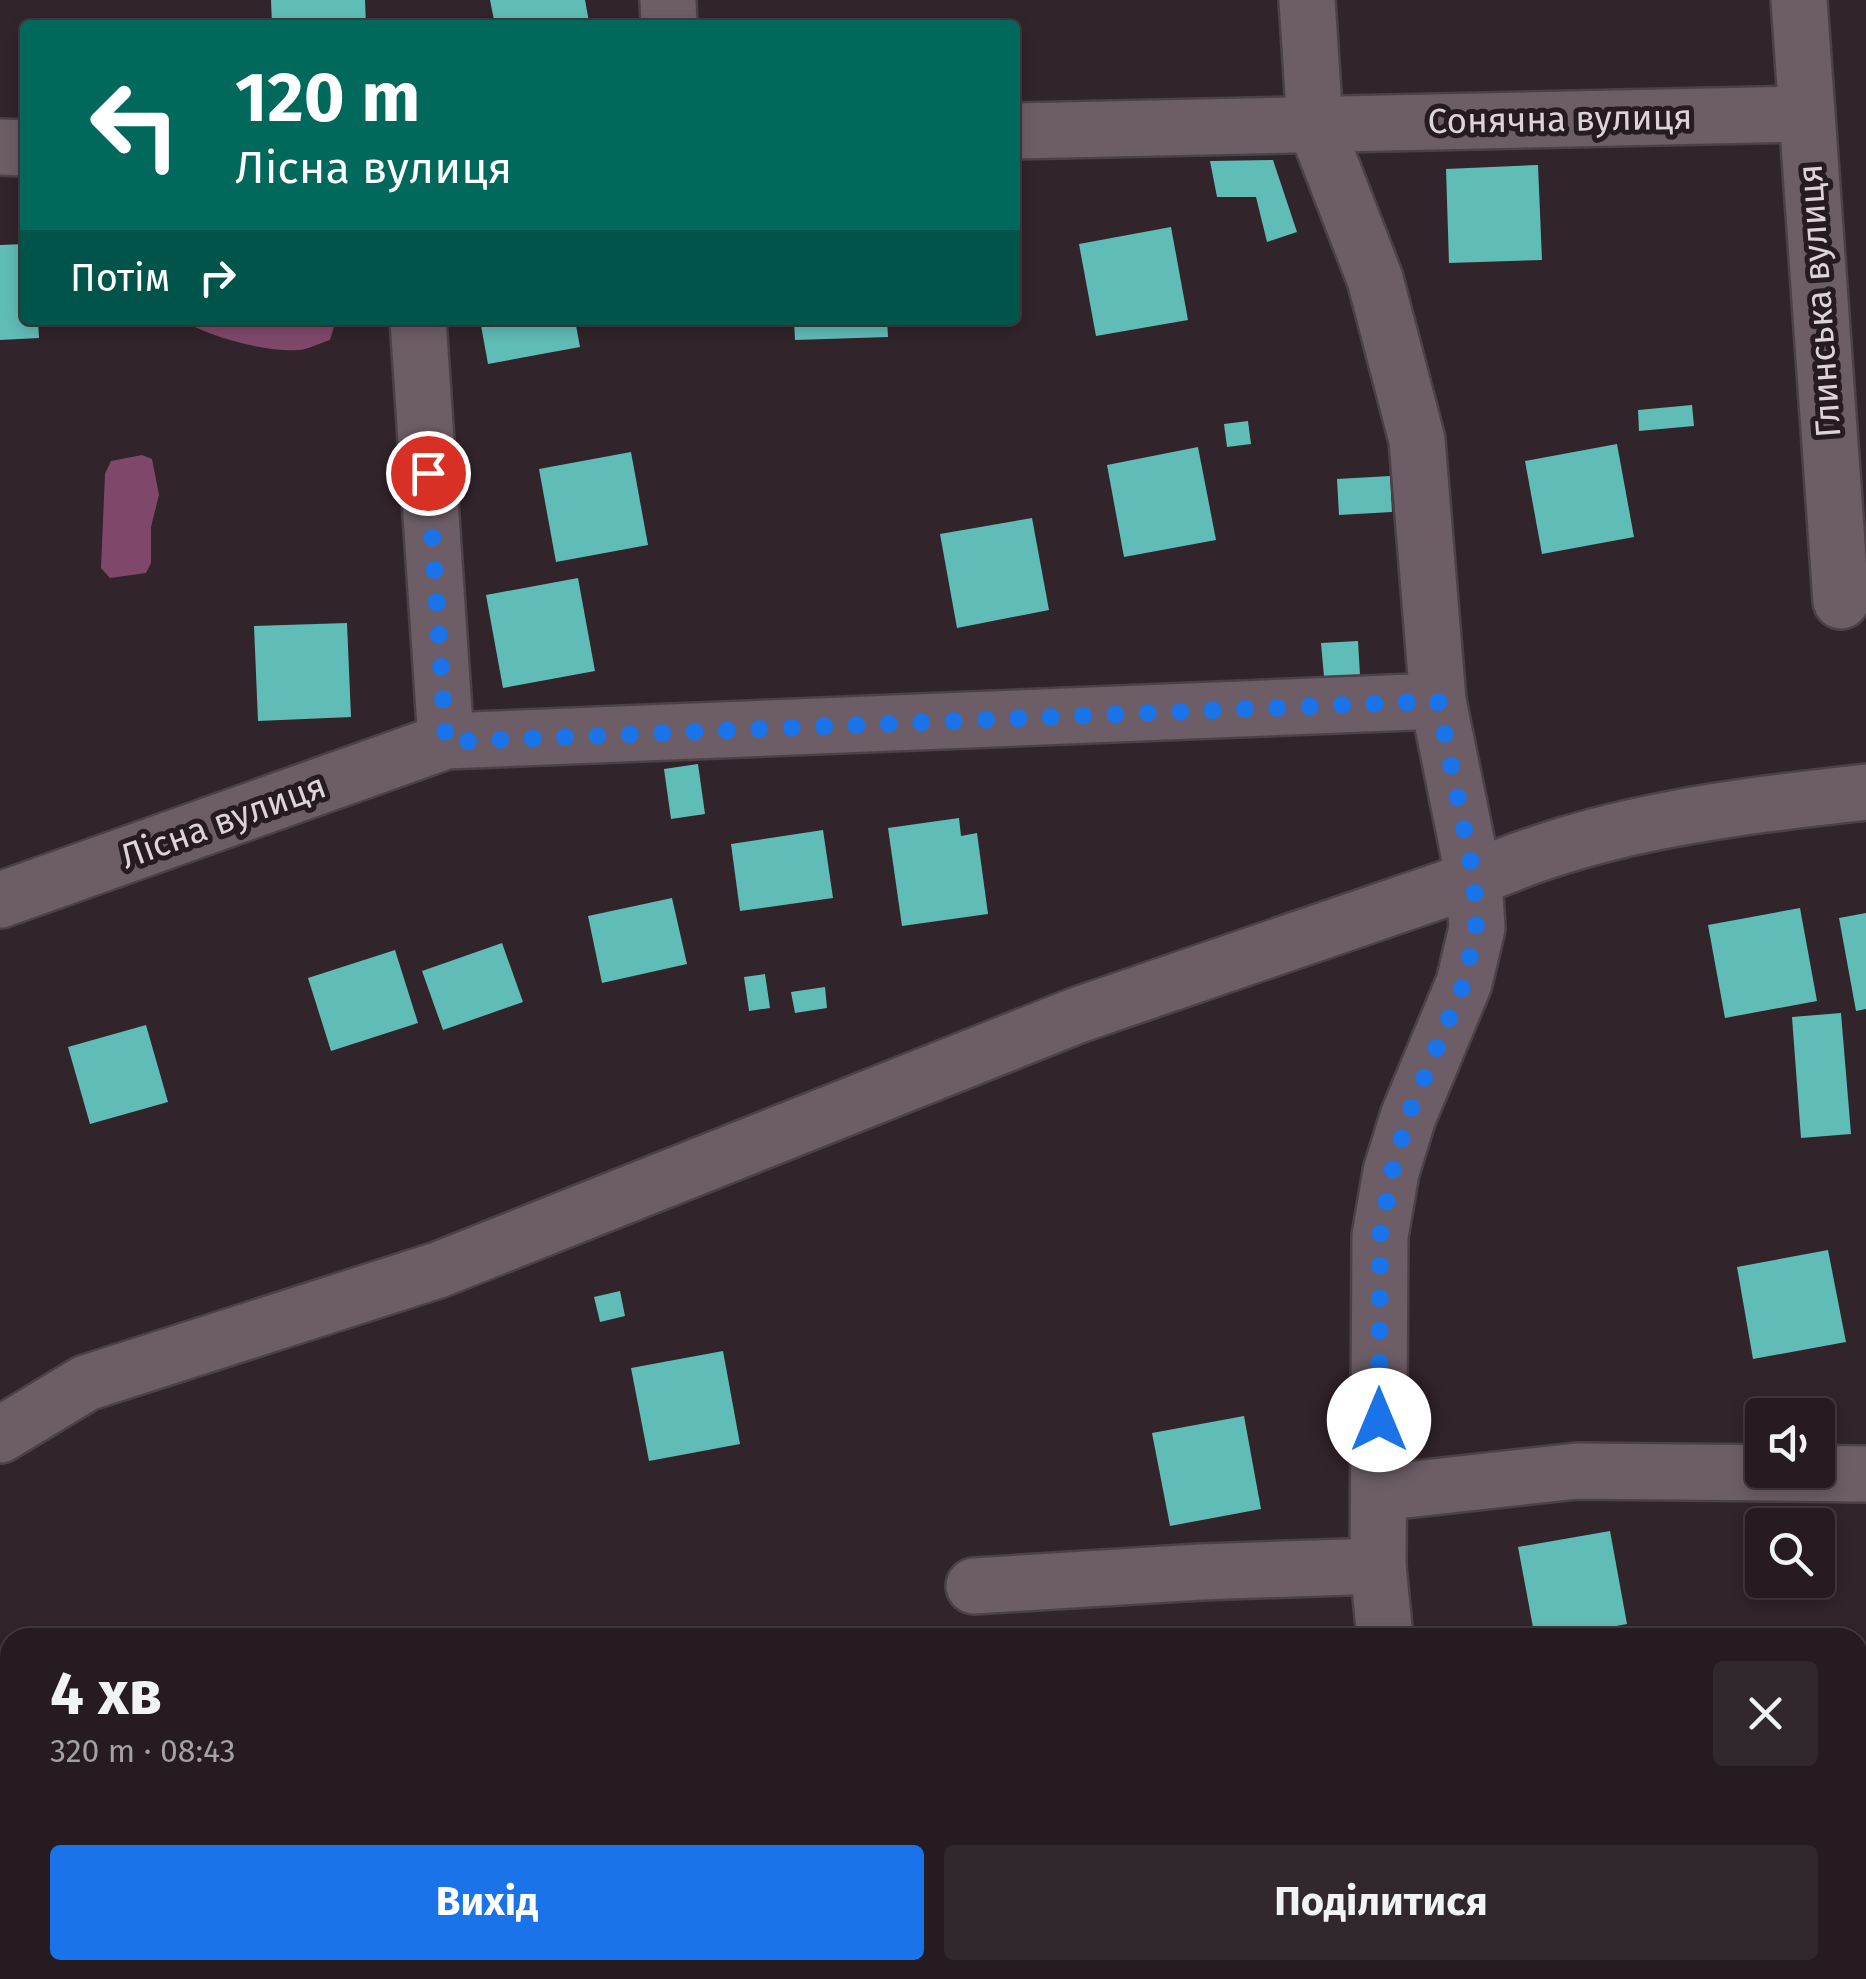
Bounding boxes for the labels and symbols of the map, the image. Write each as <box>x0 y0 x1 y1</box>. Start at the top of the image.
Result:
street label: Сонячна вулиця <box>1427 96 1693 142</box>
street label: Глинська вулиця <box>1788 163 1850 439</box>
pin <box>386 431 471 516</box>
street label: Лісна вулиця <box>114 764 332 878</box>
position arrow <box>1327 1368 1431 1472</box>

